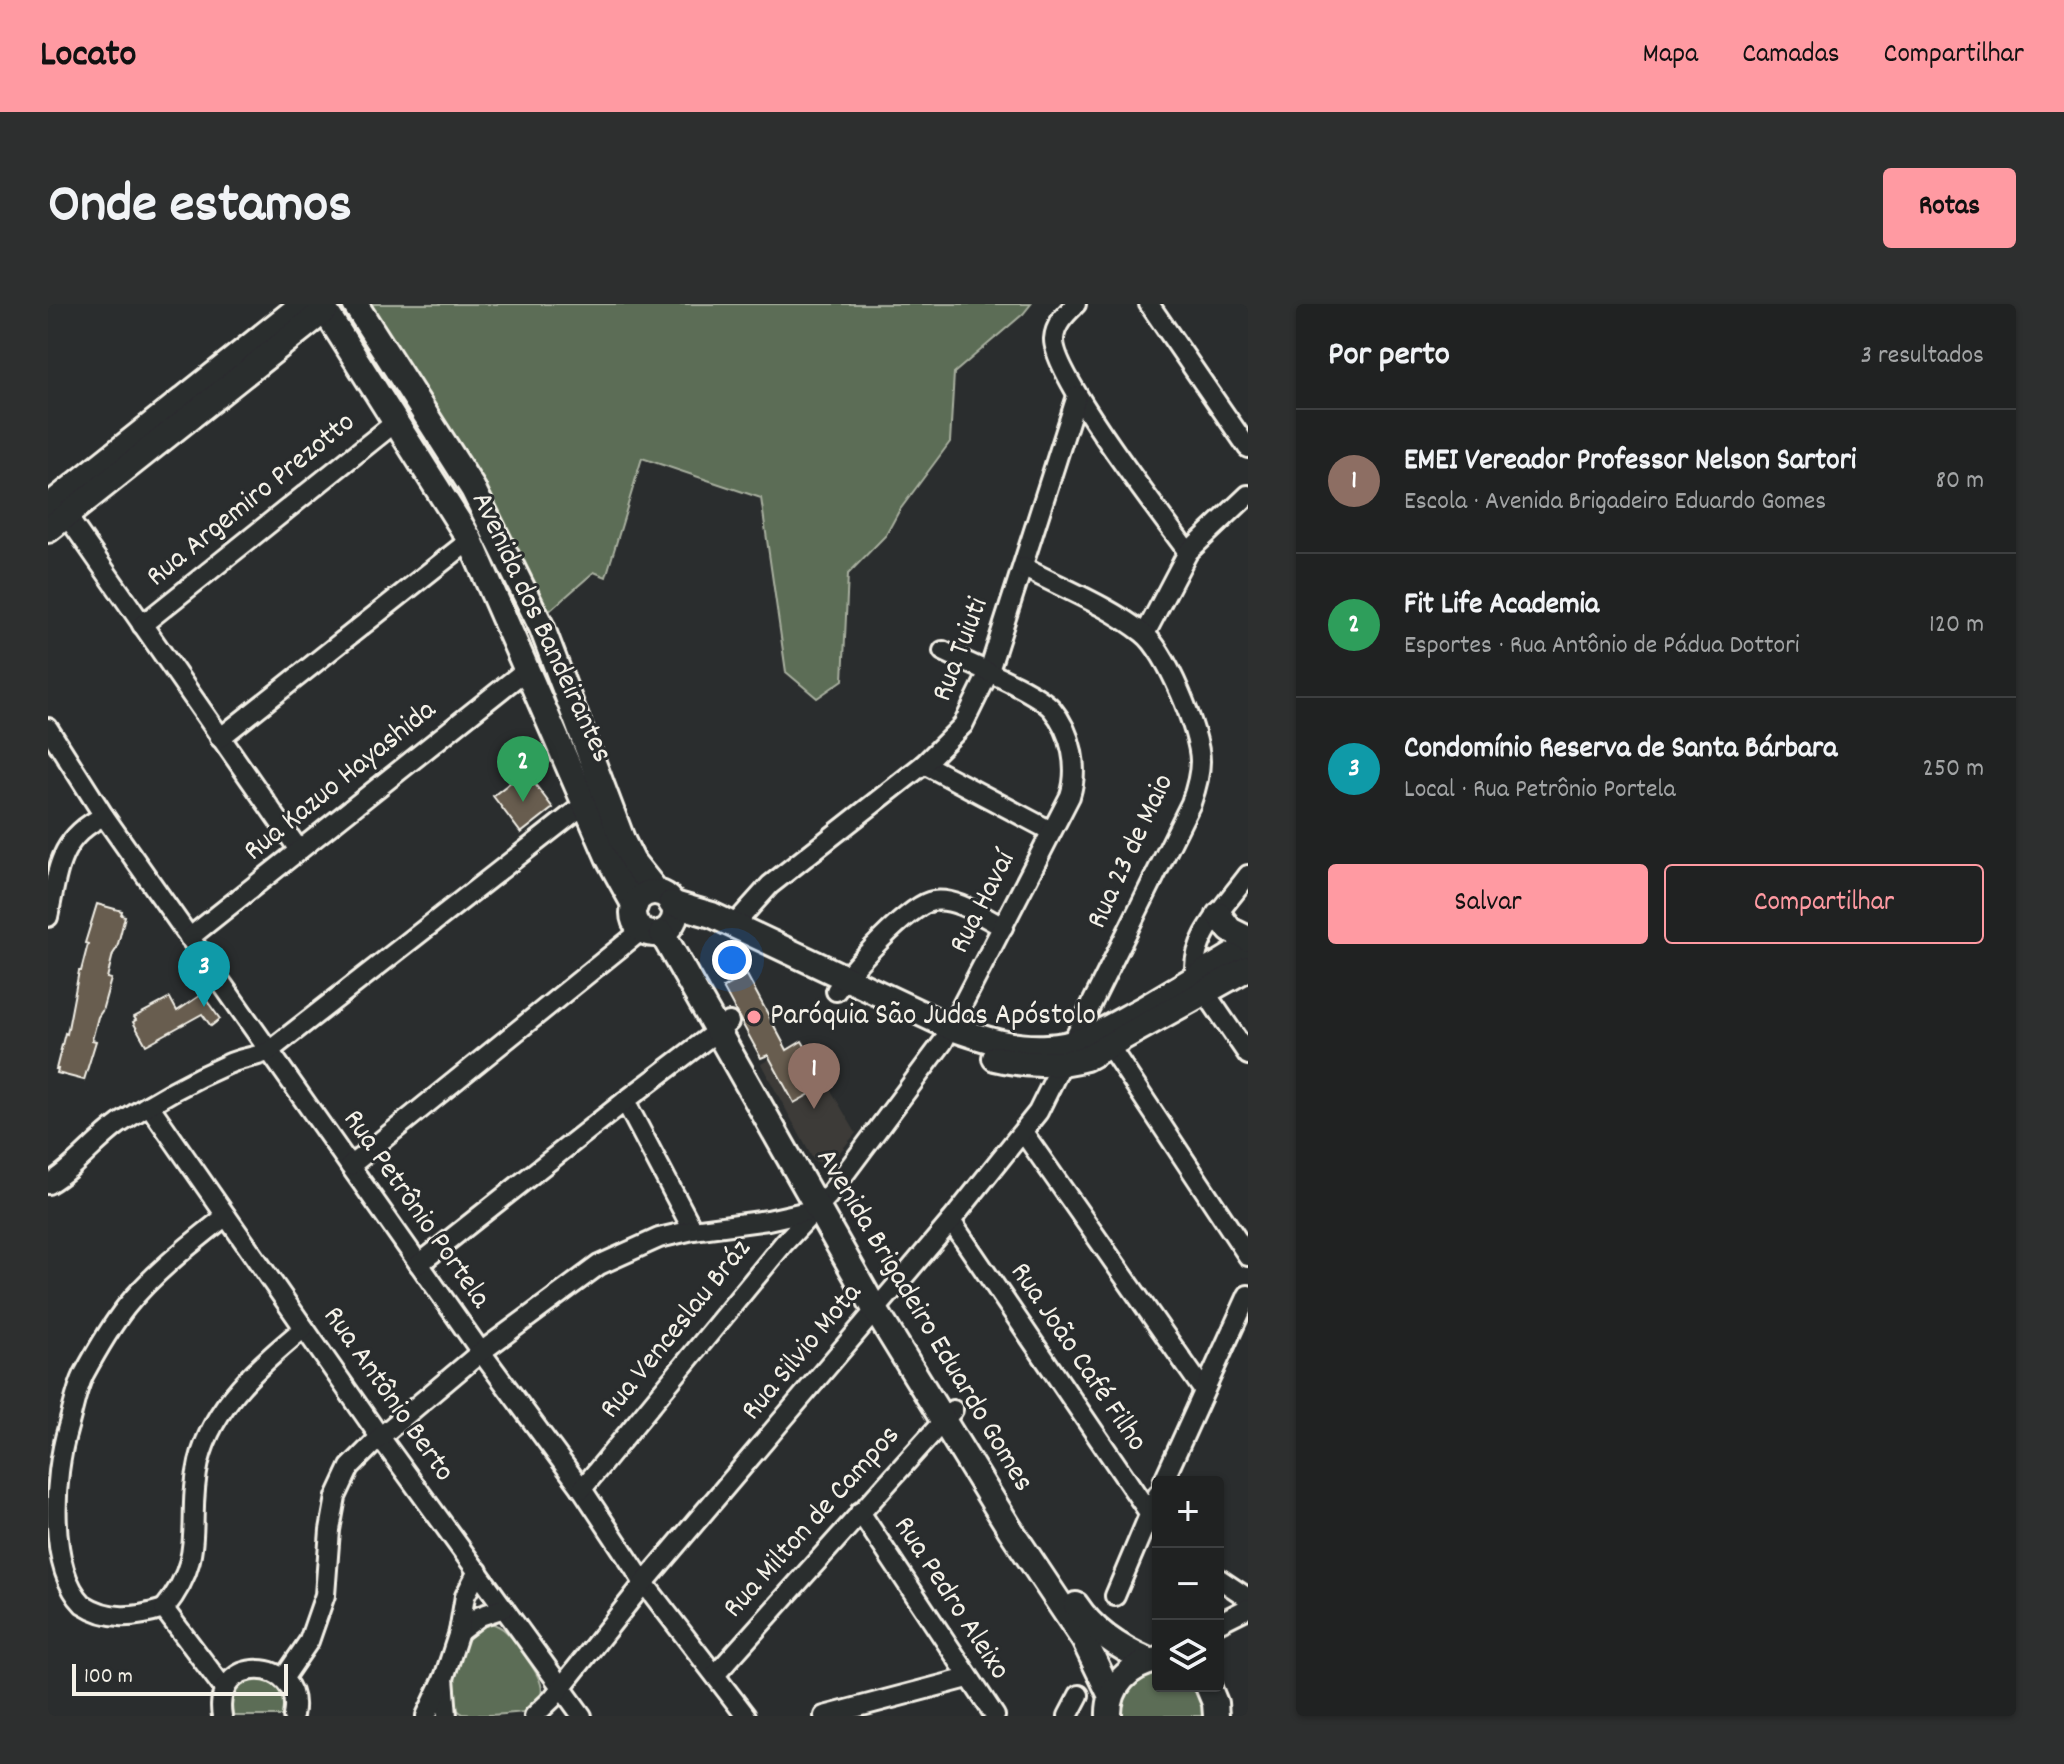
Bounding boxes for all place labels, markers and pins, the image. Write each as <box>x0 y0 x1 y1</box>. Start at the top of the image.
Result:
pin: 2 <box>497 736 549 802</box>
pin: 3 <box>178 941 230 1007</box>
place label: Paróquia São Judas Apóstolo <box>770 996 1096 1039</box>
marker: Paróquia São Judas Apóstolo <box>745 1008 763 1026</box>
pin: 1 <box>788 1043 840 1109</box>

